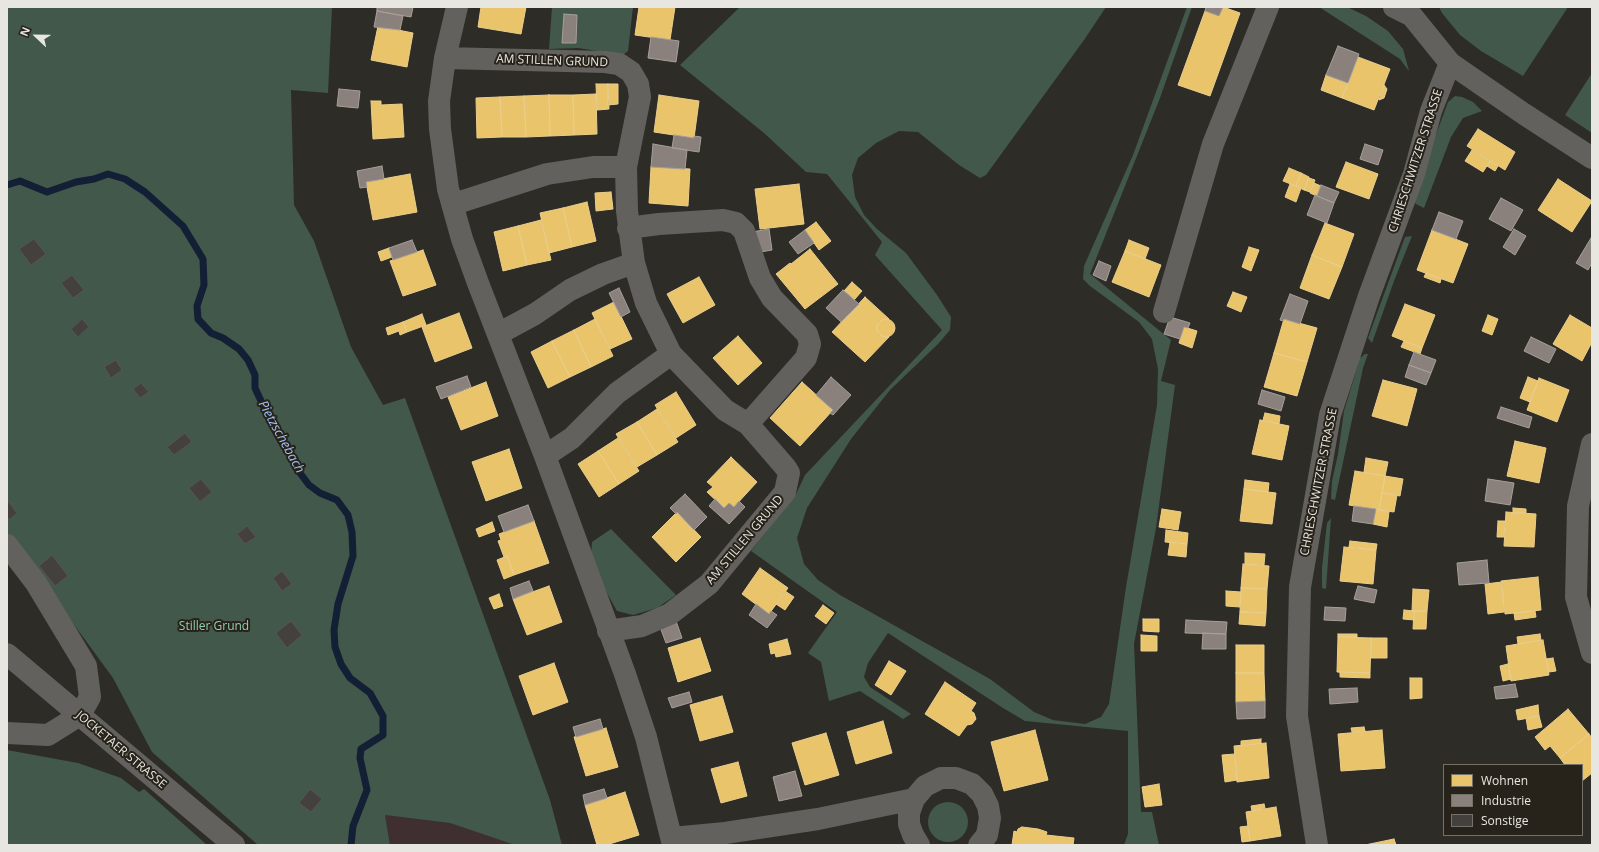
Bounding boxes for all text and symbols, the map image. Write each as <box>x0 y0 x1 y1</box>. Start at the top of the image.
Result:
north arrow <box>16 16 56 56</box>
text: N <box>16 24 33 38</box>
street label: AM STILLEN GRUND <box>496 52 608 70</box>
street label: CHRIESCHWITZER STRASSE <box>1386 87 1446 235</box>
water label: Pietzschebach <box>255 398 307 476</box>
street label: CHRIESCHWITZER STRASSE <box>1298 407 1340 557</box>
street label: AM STILLEN GRUND <box>703 492 787 588</box>
park label: Stiller Grund <box>179 620 249 634</box>
street label: JOCKETAER STRASSE <box>73 708 169 792</box>
legend <box>1443 764 1583 836</box>
text: Wohnen <box>1481 772 1528 789</box>
text: Industrie <box>1481 792 1531 809</box>
text: Sonstige <box>1481 812 1528 829</box>

